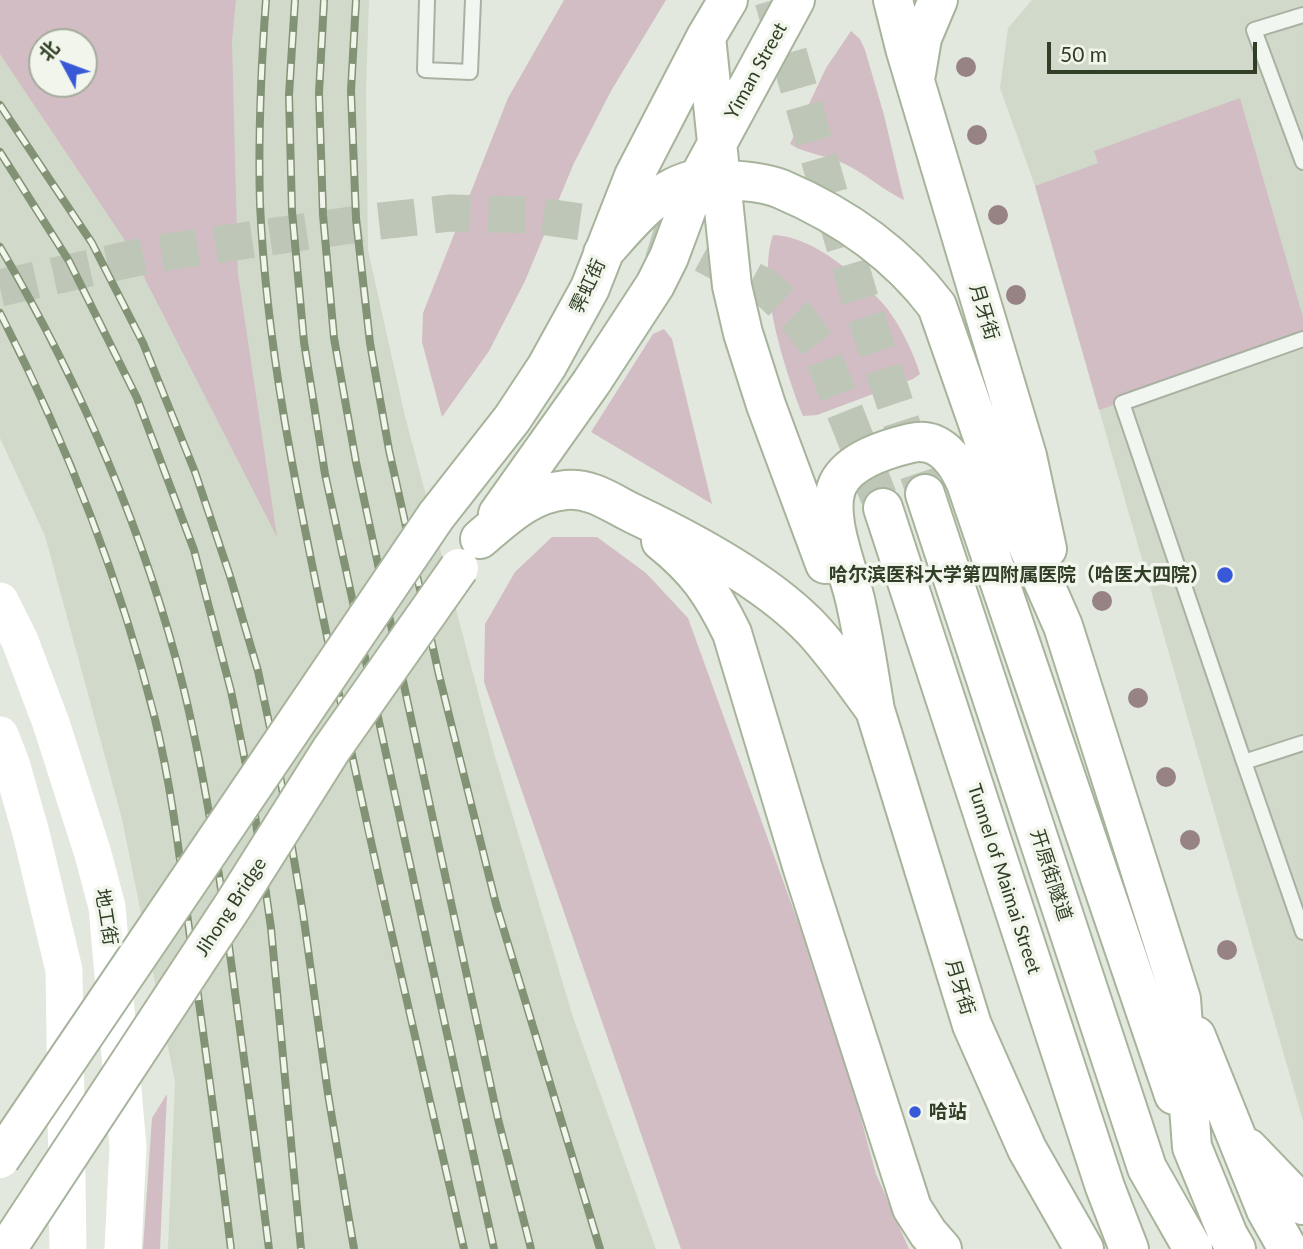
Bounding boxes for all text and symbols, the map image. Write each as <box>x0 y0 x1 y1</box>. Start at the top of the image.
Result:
street label: Yiman Street <box>720 19 792 123</box>
north arrow <box>28 28 98 98</box>
scale bar <box>1051 28 1261 72</box>
text: 北 <box>33 35 63 65</box>
text: 50 m <box>1060 41 1107 66</box>
street label: 霁虹街 <box>566 255 610 317</box>
street label: 月牙街 <box>965 281 1003 343</box>
place label: 哈尔滨医科大学第四附属医院（哈医大四院） <box>829 564 1209 586</box>
marker: 哈尔滨医科大学第四附属医院（哈医大四院） <box>1215 565 1235 585</box>
street label: Tunnel of Maimai Street <box>963 781 1045 977</box>
street label: 开原街隧道 <box>1025 826 1077 924</box>
street label: Jihong Bridge <box>191 853 271 961</box>
street label: 地工街 <box>90 887 122 947</box>
street label: 月牙街 <box>941 956 979 1018</box>
place label: 哈站 <box>929 1101 967 1123</box>
marker: 哈站 <box>907 1104 923 1120</box>

